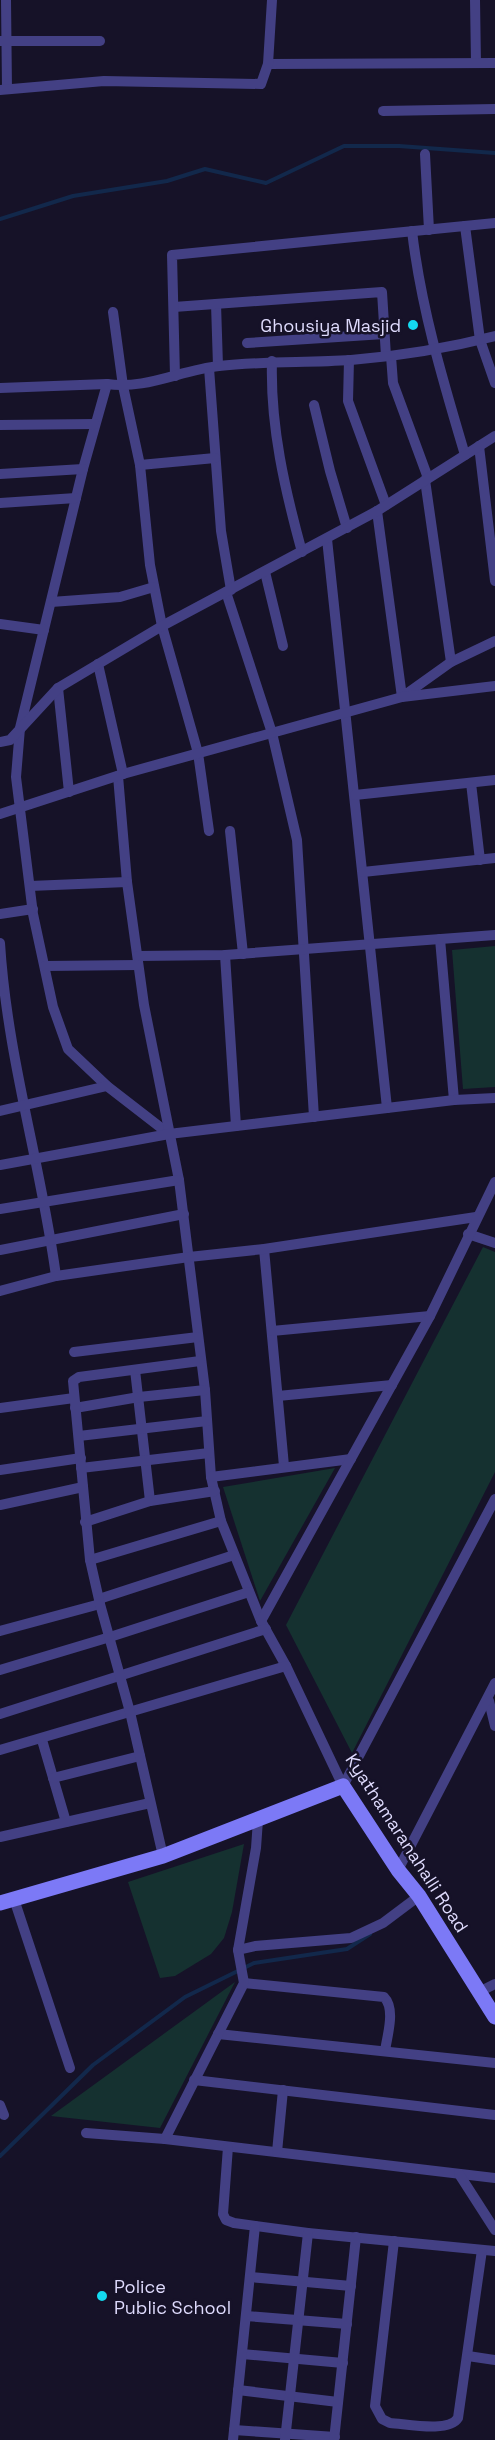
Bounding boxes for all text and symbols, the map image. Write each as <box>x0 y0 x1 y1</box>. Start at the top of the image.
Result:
place label: Ghousiya Masjid <box>260 314 401 337</box>
marker: Ghousiya Masjid <box>406 318 420 332</box>
street label: Kyathamaranahalli Road <box>341 1749 473 1937</box>
place label: Police Public School <box>114 2275 231 2319</box>
marker: Police Public School <box>95 2289 109 2303</box>

